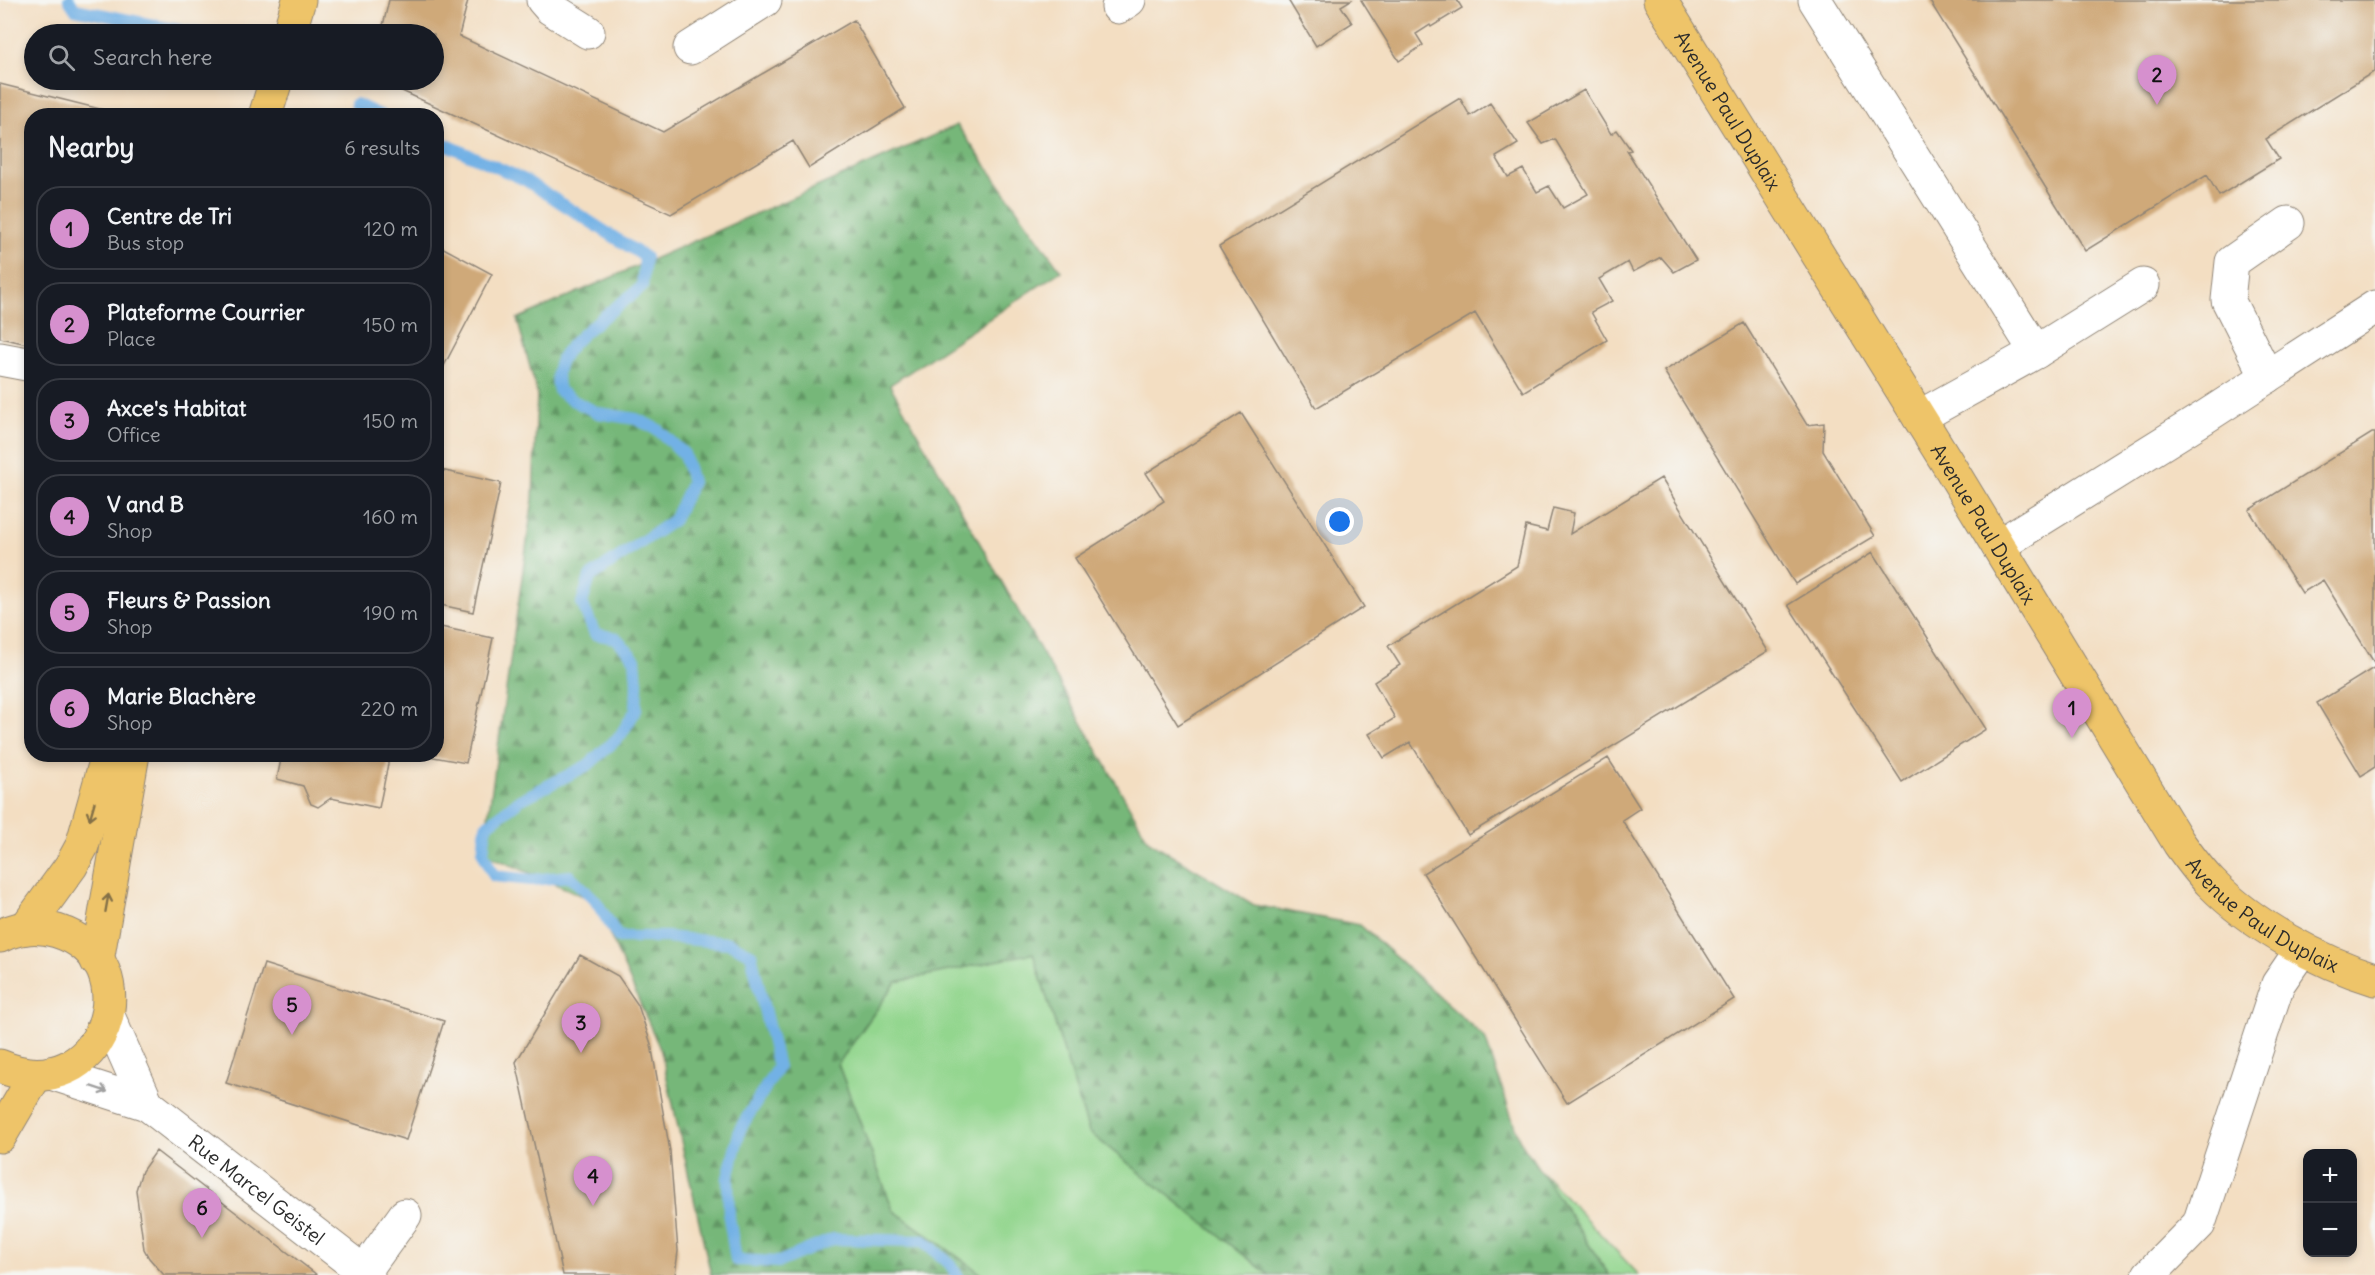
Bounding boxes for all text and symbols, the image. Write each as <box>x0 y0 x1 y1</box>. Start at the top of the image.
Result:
search box <box>24 24 444 90</box>
street label: Avenue Paul Duplaix <box>1670 26 1788 195</box>
icon: search <box>45 41 78 74</box>
text: Search here <box>93 43 212 71</box>
pin: 2 <box>2138 56 2176 105</box>
text: Nearby <box>48 131 134 164</box>
text: 6 results <box>344 135 420 160</box>
text: Centre de Tri <box>107 202 232 230</box>
text: 1 <box>66 216 73 241</box>
text: 120 m <box>364 216 418 241</box>
text: Bus stop <box>107 230 184 255</box>
text: Plateforme Courrier <box>107 298 305 326</box>
text: 2 <box>64 312 75 337</box>
text: 150 m <box>363 312 418 337</box>
text: Place <box>107 326 155 351</box>
text: Axce's Habitat <box>107 394 246 422</box>
text: 3 <box>64 408 75 433</box>
text: 150 m <box>363 408 418 433</box>
text: Office <box>107 422 161 447</box>
street label: Avenue Paul Duplaix <box>1926 439 2043 609</box>
text: V and B <box>107 490 184 518</box>
text: 4 <box>64 504 75 529</box>
text: 160 m <box>363 504 418 529</box>
your location <box>1325 507 1354 536</box>
text: Shop <box>107 518 152 543</box>
text: Fleurs & Passion <box>107 586 271 614</box>
text: 5 <box>64 600 75 625</box>
text: 190 m <box>363 600 418 625</box>
text: Shop <box>107 614 152 639</box>
text: Marie Blachère <box>107 682 256 710</box>
pin: 1 <box>2052 688 2092 738</box>
text: 6 <box>64 696 75 721</box>
text: 220 m <box>361 696 418 721</box>
text: Shop <box>107 710 152 735</box>
one-way arrow <box>86 801 97 820</box>
street label: Avenue Paul Duplaix <box>2181 852 2343 977</box>
one-way arrow <box>102 894 113 914</box>
pin: 5 <box>272 986 312 1035</box>
pin: 3 <box>562 1004 600 1053</box>
one-way arrow <box>89 1084 108 1095</box>
street label: Rue Marcel Geistel <box>184 1129 330 1250</box>
map controls <box>2303 1149 2357 1257</box>
button: + <box>2303 1149 2357 1203</box>
pin: 4 <box>574 1156 612 1206</box>
pin: 6 <box>182 1188 222 1238</box>
button: − <box>2303 1203 2357 1257</box>

